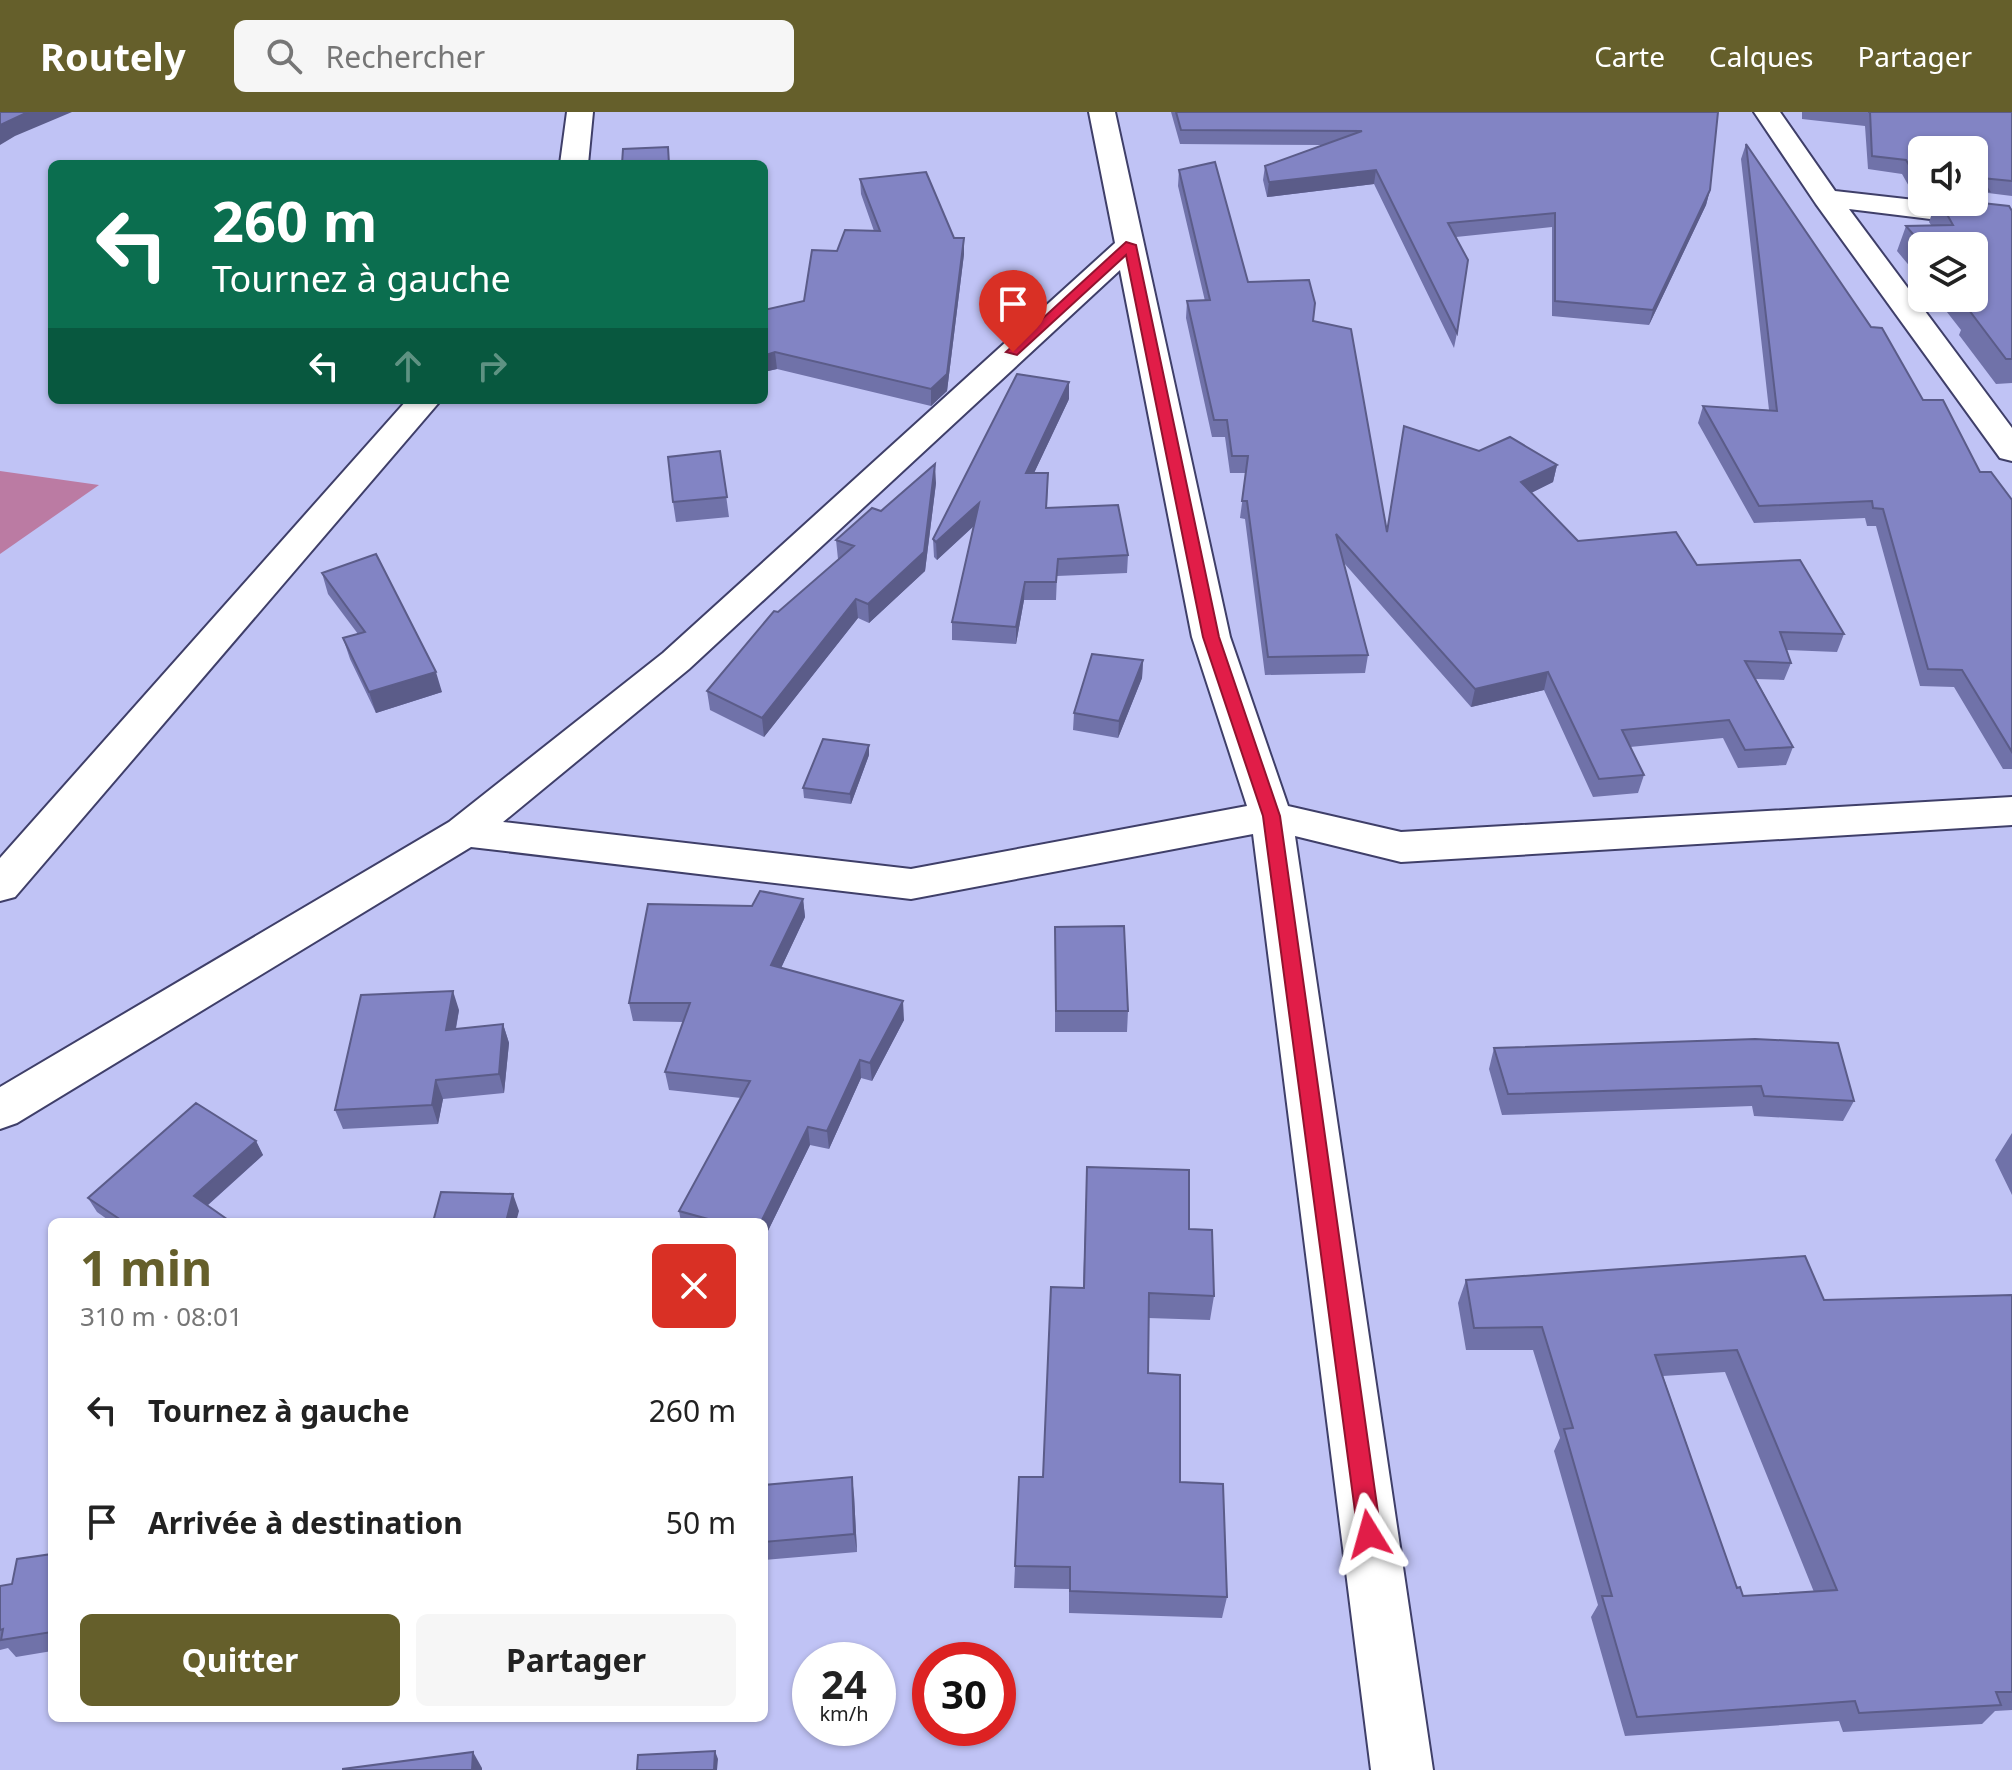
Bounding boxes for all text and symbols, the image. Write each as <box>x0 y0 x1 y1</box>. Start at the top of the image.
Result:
search box <box>234 20 794 92</box>
text: Routely <box>40 30 186 82</box>
icon: search <box>262 34 306 78</box>
text: Rechercher <box>326 36 485 77</box>
text: Carte <box>1594 37 1665 75</box>
text: Calques <box>1709 37 1813 75</box>
text: Partager <box>1857 37 1972 75</box>
map controls <box>1908 136 1988 312</box>
button: sound <box>1908 136 1988 216</box>
text: 260 m <box>212 182 377 258</box>
icon: left <box>80 192 184 296</box>
button: layers <box>1908 232 1988 312</box>
text: Tournez à gauche <box>212 254 511 303</box>
pin <box>979 270 1047 352</box>
icon: arrive <box>991 282 1035 326</box>
icon: left <box>302 344 346 388</box>
icon: ahead <box>386 344 430 388</box>
icon: right <box>470 344 514 388</box>
text: 1 min <box>80 1235 212 1300</box>
button: close <box>652 1244 736 1328</box>
text: 310 m · 08:01 <box>80 1298 243 1334</box>
icon: left <box>80 1388 124 1432</box>
text: Tournez à gauche <box>148 1390 410 1431</box>
text: 260 m <box>649 1390 736 1431</box>
position arrow <box>1327 1492 1411 1576</box>
icon: arrive <box>80 1500 124 1544</box>
text: Arrivée à destination <box>148 1502 463 1543</box>
text: 50 m <box>666 1502 736 1543</box>
button: Quitter <box>80 1614 400 1706</box>
button: Partager <box>416 1614 736 1706</box>
speed limit sign: 30 <box>912 1642 1016 1746</box>
text: 24 <box>821 1656 867 1711</box>
text: km/h <box>819 1700 869 1727</box>

